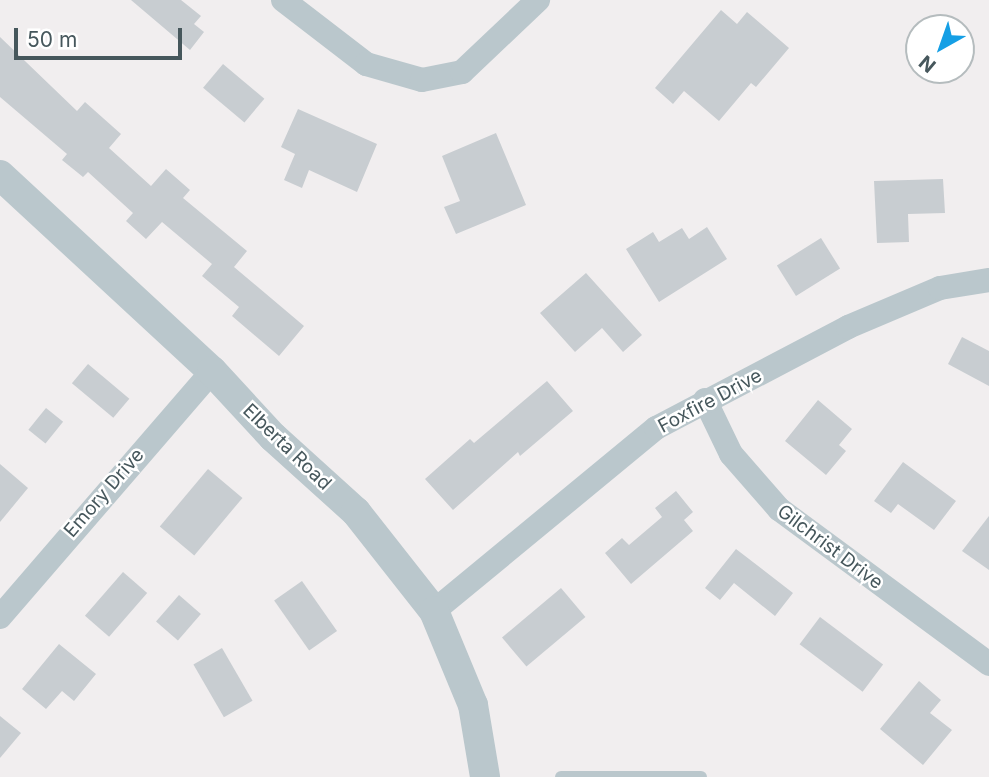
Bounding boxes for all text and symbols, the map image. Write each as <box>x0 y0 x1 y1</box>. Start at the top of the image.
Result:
scale bar <box>18 14 186 58</box>
north arrow <box>905 14 975 84</box>
text: 50 m <box>27 27 77 52</box>
text: N <box>915 50 940 77</box>
street label: Foxfire Drive <box>654 364 766 438</box>
street label: Elberta Road <box>238 399 336 495</box>
street label: Emory Drive <box>59 444 149 542</box>
street label: Gilchrist Drive <box>773 500 887 594</box>

